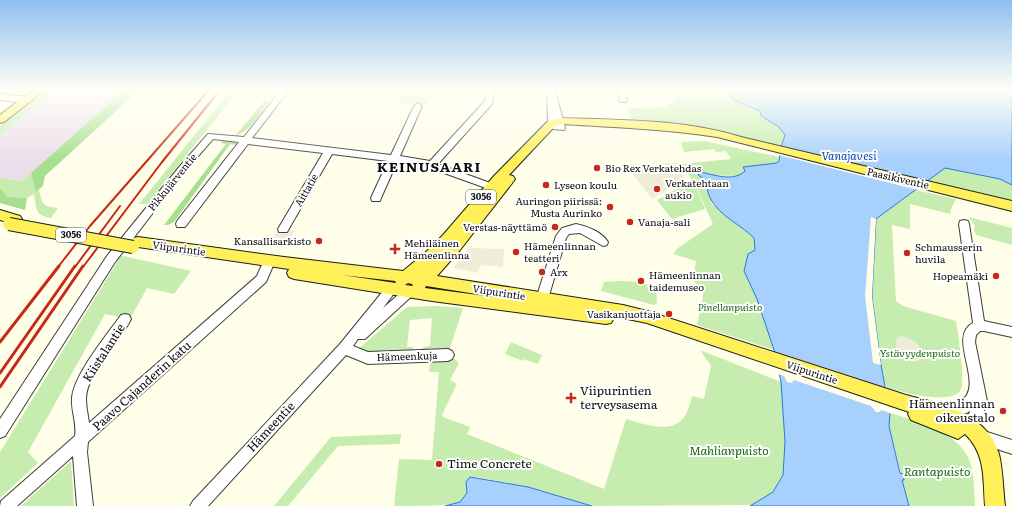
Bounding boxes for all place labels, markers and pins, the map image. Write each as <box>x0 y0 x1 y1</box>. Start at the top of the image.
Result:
place label: Bio Rex Verkatehdas <box>605 160 702 175</box>
marker: Bio Rex Verkatehdas <box>592 163 602 173</box>
place label: Verkatehtaan aukio <box>665 175 729 202</box>
place label: Lyseon koulu <box>554 177 618 192</box>
marker: Lyseon koulu <box>541 180 551 190</box>
marker: Verkatehtaan aukio <box>652 184 662 194</box>
place label: Auringon piirissä: Musta Aurinko <box>516 193 602 220</box>
marker: Auringon piirissä: Musta Aurinko <box>605 202 615 212</box>
place label: Vanaja-sali <box>638 214 691 229</box>
marker: Vanaja-sali <box>625 217 635 227</box>
place label: Verstas-näyttämö <box>463 219 547 234</box>
marker: Verstas-näyttämö <box>550 222 560 232</box>
place label: Kansallisarkisto <box>234 233 311 248</box>
place label: Mehiläinen Hämeenlinna <box>404 235 470 262</box>
marker: Kansallisarkisto <box>314 236 324 246</box>
place label: Hämeenlinnan teatteri <box>524 238 596 265</box>
place label: Schmausserin huvila <box>915 239 983 266</box>
marker: Mehiläinen Hämeenlinna <box>389 243 401 255</box>
marker: Hämeenlinnan teatteri <box>511 247 521 257</box>
marker: Schmausserin huvila <box>902 248 912 258</box>
place label: Arx <box>550 264 568 279</box>
marker: Arx <box>537 267 547 277</box>
place label: Hämeenlinnan taidemuseo <box>649 267 721 294</box>
place label: Hopeamäki <box>933 268 989 283</box>
marker: Hopeamäki <box>991 271 1001 281</box>
marker: Hämeenlinnan taidemuseo <box>636 276 646 286</box>
place label: Vasikanjuottaja <box>587 306 662 321</box>
marker: Vasikanjuottaja <box>664 309 674 319</box>
place label: Viipurintien terveysasema <box>580 381 658 413</box>
marker: Viipurintien terveysasema <box>565 392 577 404</box>
place label: Hämeenlinnan oikeustalo <box>909 394 995 426</box>
marker: Hämeenlinnan oikeustalo <box>998 406 1008 416</box>
place label: Time Concrete <box>447 454 532 472</box>
marker: Time Concrete <box>434 459 444 469</box>

